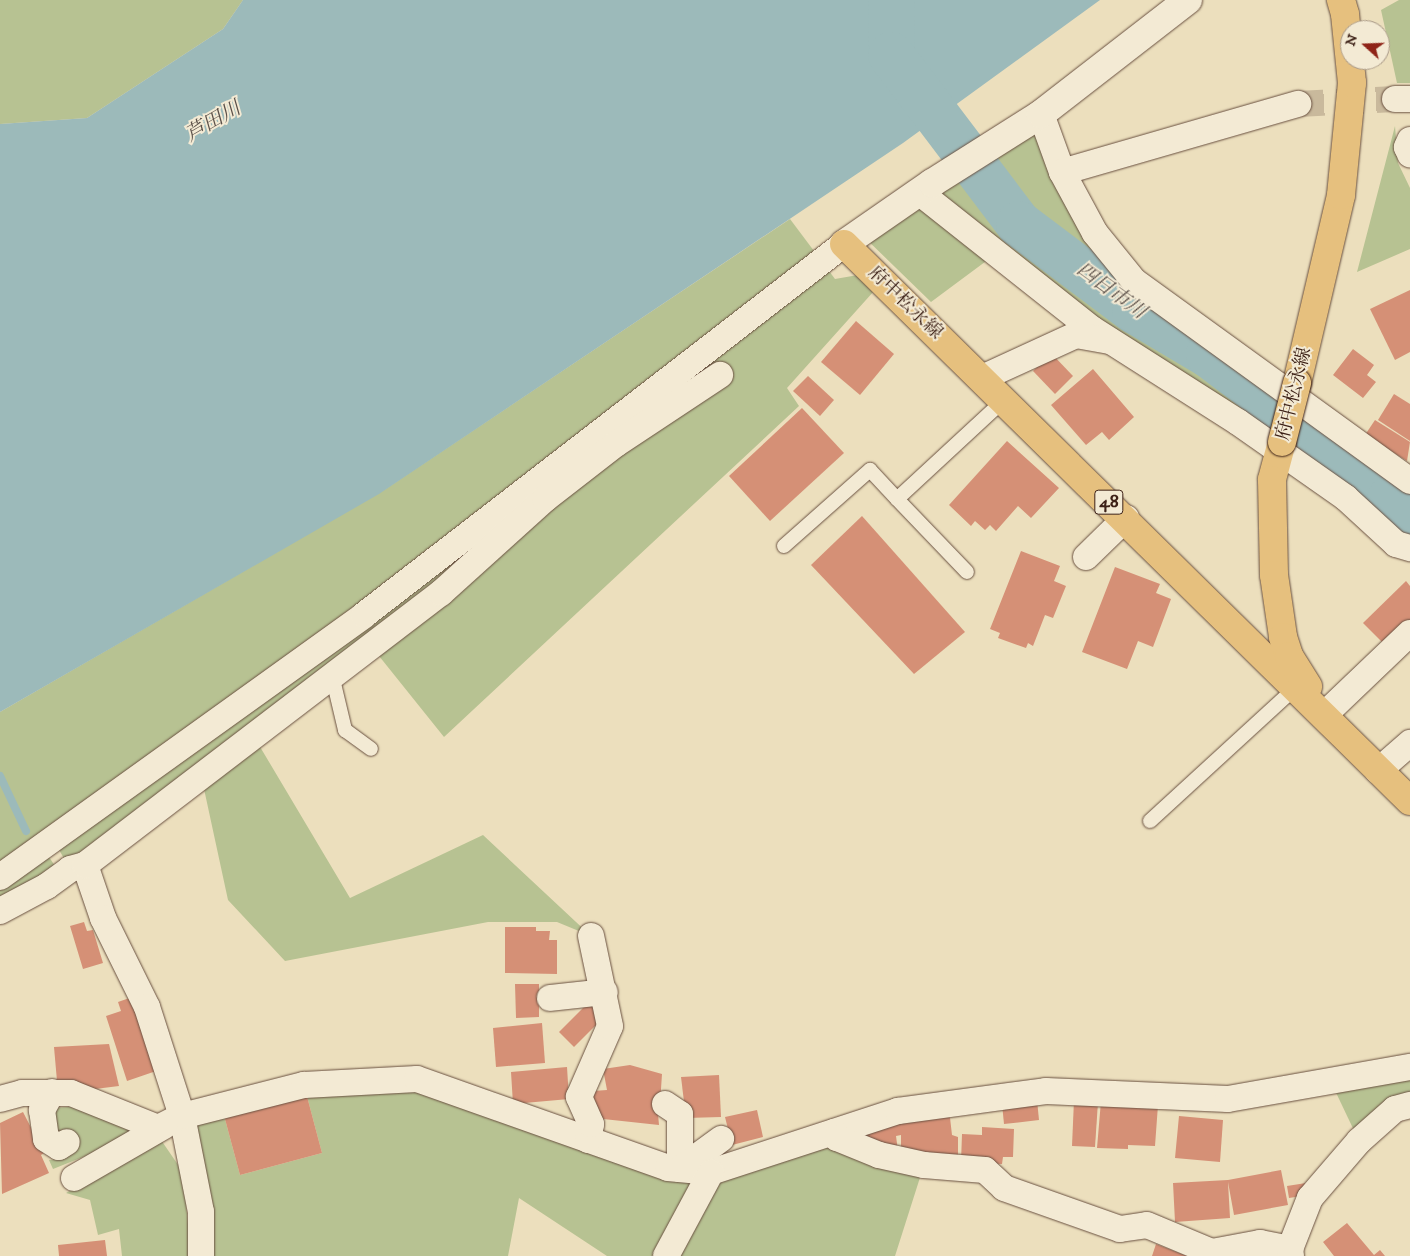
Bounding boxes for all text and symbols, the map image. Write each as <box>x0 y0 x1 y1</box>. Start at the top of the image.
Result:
north arrow <box>1340 20 1390 70</box>
text: N <box>1341 32 1362 49</box>
water label: 芦田川 <box>181 97 245 147</box>
water label: 四日市川 <box>1072 258 1150 324</box>
street label: 府中松永線 <box>863 262 947 344</box>
street label: 府中松永線 <box>1271 345 1317 443</box>
road number: 48 <box>1094 487 1124 518</box>

